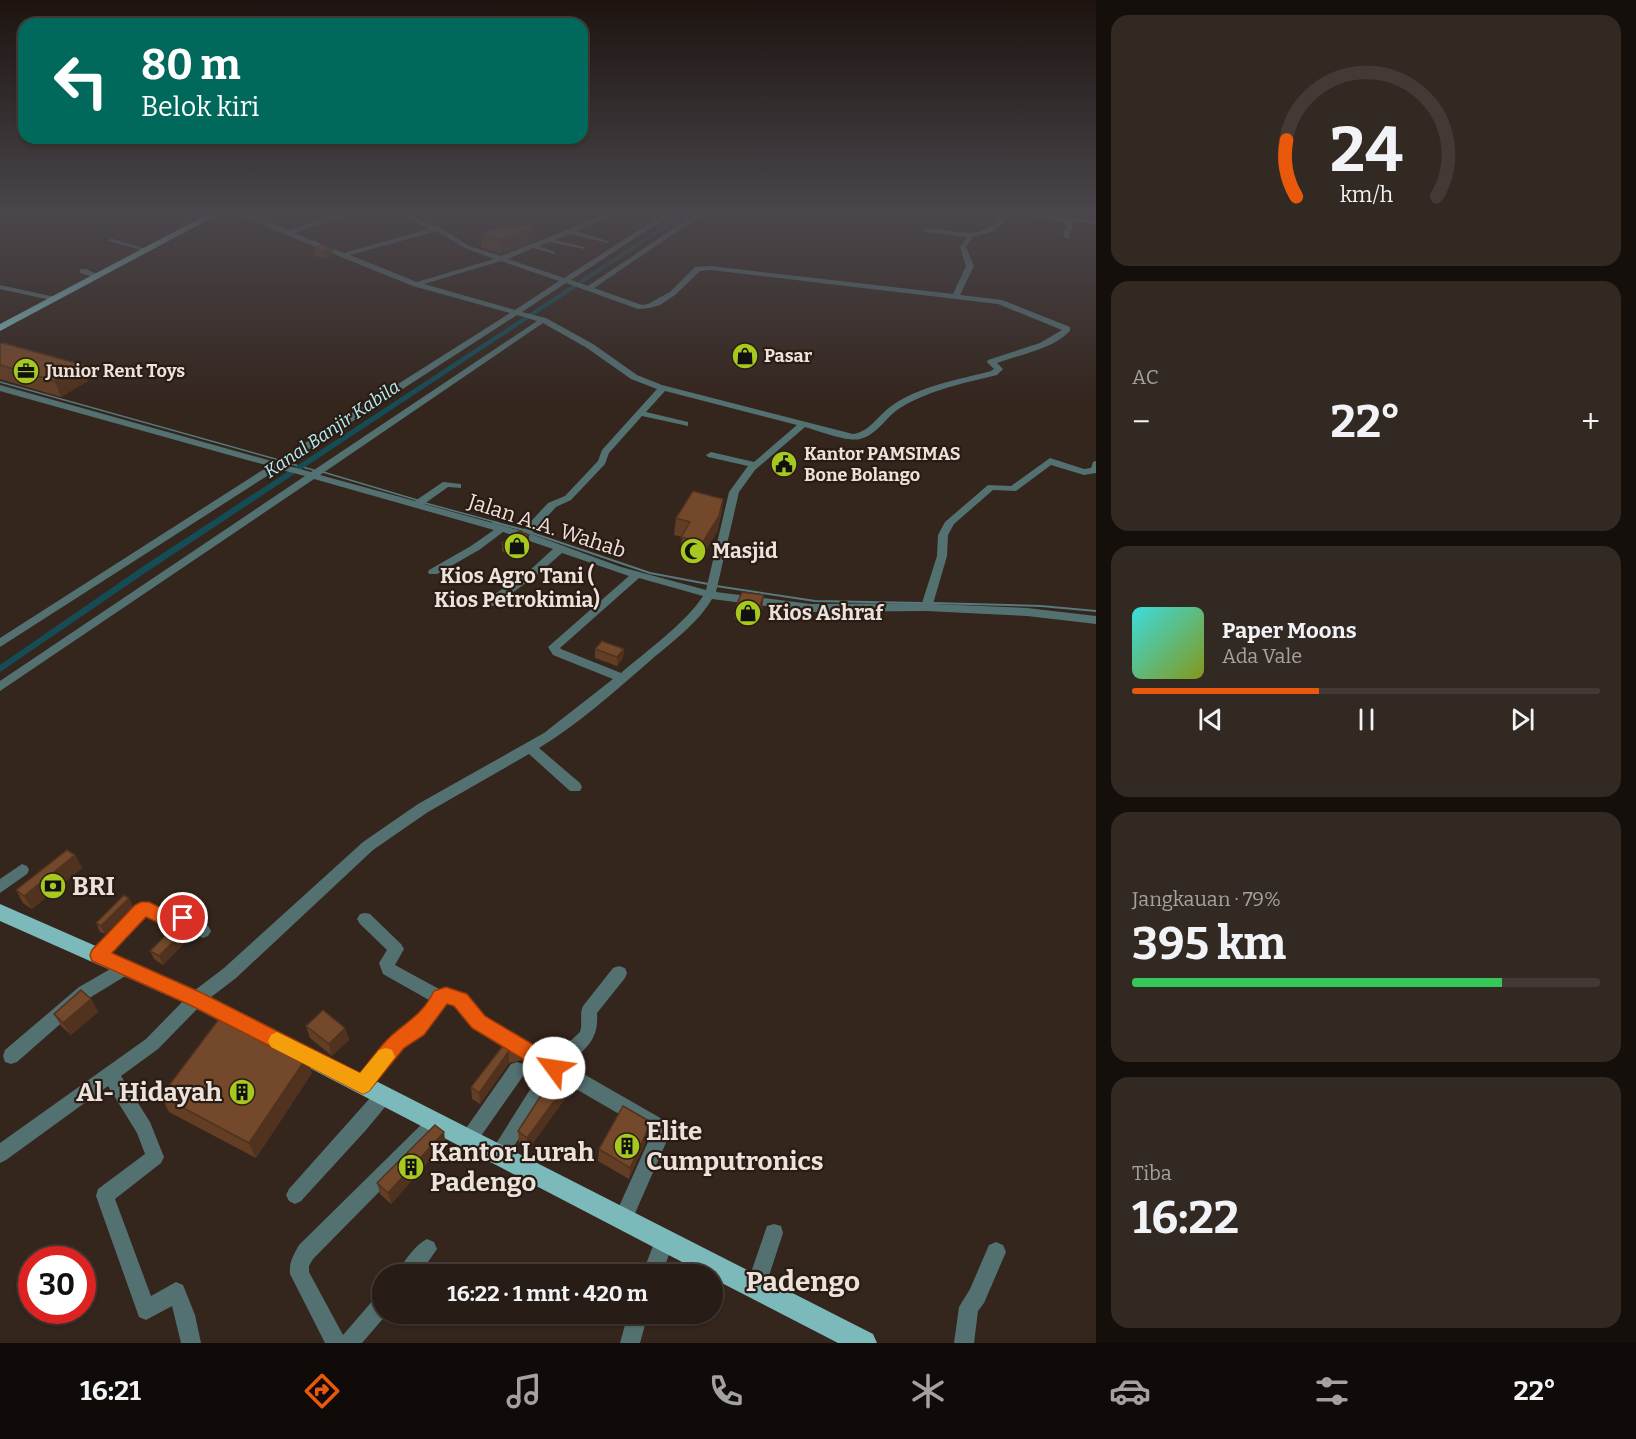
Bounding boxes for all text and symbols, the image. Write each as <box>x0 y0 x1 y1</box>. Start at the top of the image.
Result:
text: 80 m <box>141 40 241 90</box>
icon: left <box>42 42 120 120</box>
text: Belok kiri <box>141 91 259 123</box>
text: 24 <box>1329 113 1403 188</box>
text: km/h <box>1339 183 1393 209</box>
shop icon: Pasar <box>730 341 760 371</box>
place label: Pasar <box>764 345 813 367</box>
office icon: Junior Rent Toys <box>11 356 41 386</box>
place label: Junior Rent Toys <box>45 360 185 382</box>
text: AC <box>1132 365 1159 389</box>
water label: Kanal Banjir Kabila <box>260 375 404 483</box>
text: 22° <box>1330 395 1401 449</box>
text: − <box>1132 402 1150 442</box>
text: + <box>1581 402 1600 442</box>
place label: Kantor PAMSIMAS Bone Bolango <box>804 443 961 486</box>
public building icon: Kantor PAMSIMAS Bone Bolango <box>769 449 799 479</box>
street label: Jalan A.A. Wahab <box>464 488 629 564</box>
shop icon: Kios Agro Tani ( Kios Petrokimia) <box>502 531 532 561</box>
mosque icon: Masjid <box>678 536 708 566</box>
place label: Masjid <box>712 538 778 564</box>
place label: Kios Agro Tani ( Kios Petrokimia) <box>434 563 600 613</box>
shop icon: Kios Ashraf <box>733 598 763 628</box>
place label: Kios Ashraf <box>768 600 885 626</box>
text: Paper Moons <box>1222 617 1357 644</box>
text: Ada Vale <box>1222 644 1302 668</box>
icon: previous <box>1194 703 1227 736</box>
icon: pause <box>1350 703 1383 736</box>
icon: next <box>1506 703 1539 736</box>
bank icon: BRI <box>38 871 68 901</box>
place label: BRI <box>72 871 115 902</box>
text: Jangkauan · 79% <box>1132 887 1281 911</box>
pin <box>157 892 208 943</box>
icon: arrive <box>166 901 199 934</box>
text: 395 km <box>1132 917 1286 971</box>
position arrow <box>522 1036 586 1100</box>
place label: Al- Hidayah <box>76 1077 223 1108</box>
building icon: Al- Hidayah <box>227 1077 257 1107</box>
place label: Elite Cumputronics <box>646 1116 824 1177</box>
building icon: Elite Cumputronics <box>612 1131 642 1161</box>
place label: Kantor Lurah Padengo <box>430 1137 595 1198</box>
building icon: Kantor Lurah Padengo <box>396 1152 426 1182</box>
text: Tiba <box>1132 1161 1172 1185</box>
text: 16:22 <box>1132 1191 1239 1245</box>
speed limit sign: 30 <box>18 1246 96 1324</box>
district label: Padengo <box>746 1265 860 1298</box>
text: 16:22 · 1 mnt · 420 m <box>447 1280 648 1307</box>
icon: directions <box>301 1370 343 1412</box>
icon: music <box>503 1370 545 1412</box>
icon: phone <box>705 1370 747 1412</box>
icon: climate <box>907 1370 949 1412</box>
icon: car <box>1109 1370 1151 1412</box>
icon: filters <box>1311 1370 1353 1412</box>
text: 16:21 <box>80 1375 141 1407</box>
text: 22° <box>1514 1375 1556 1407</box>

